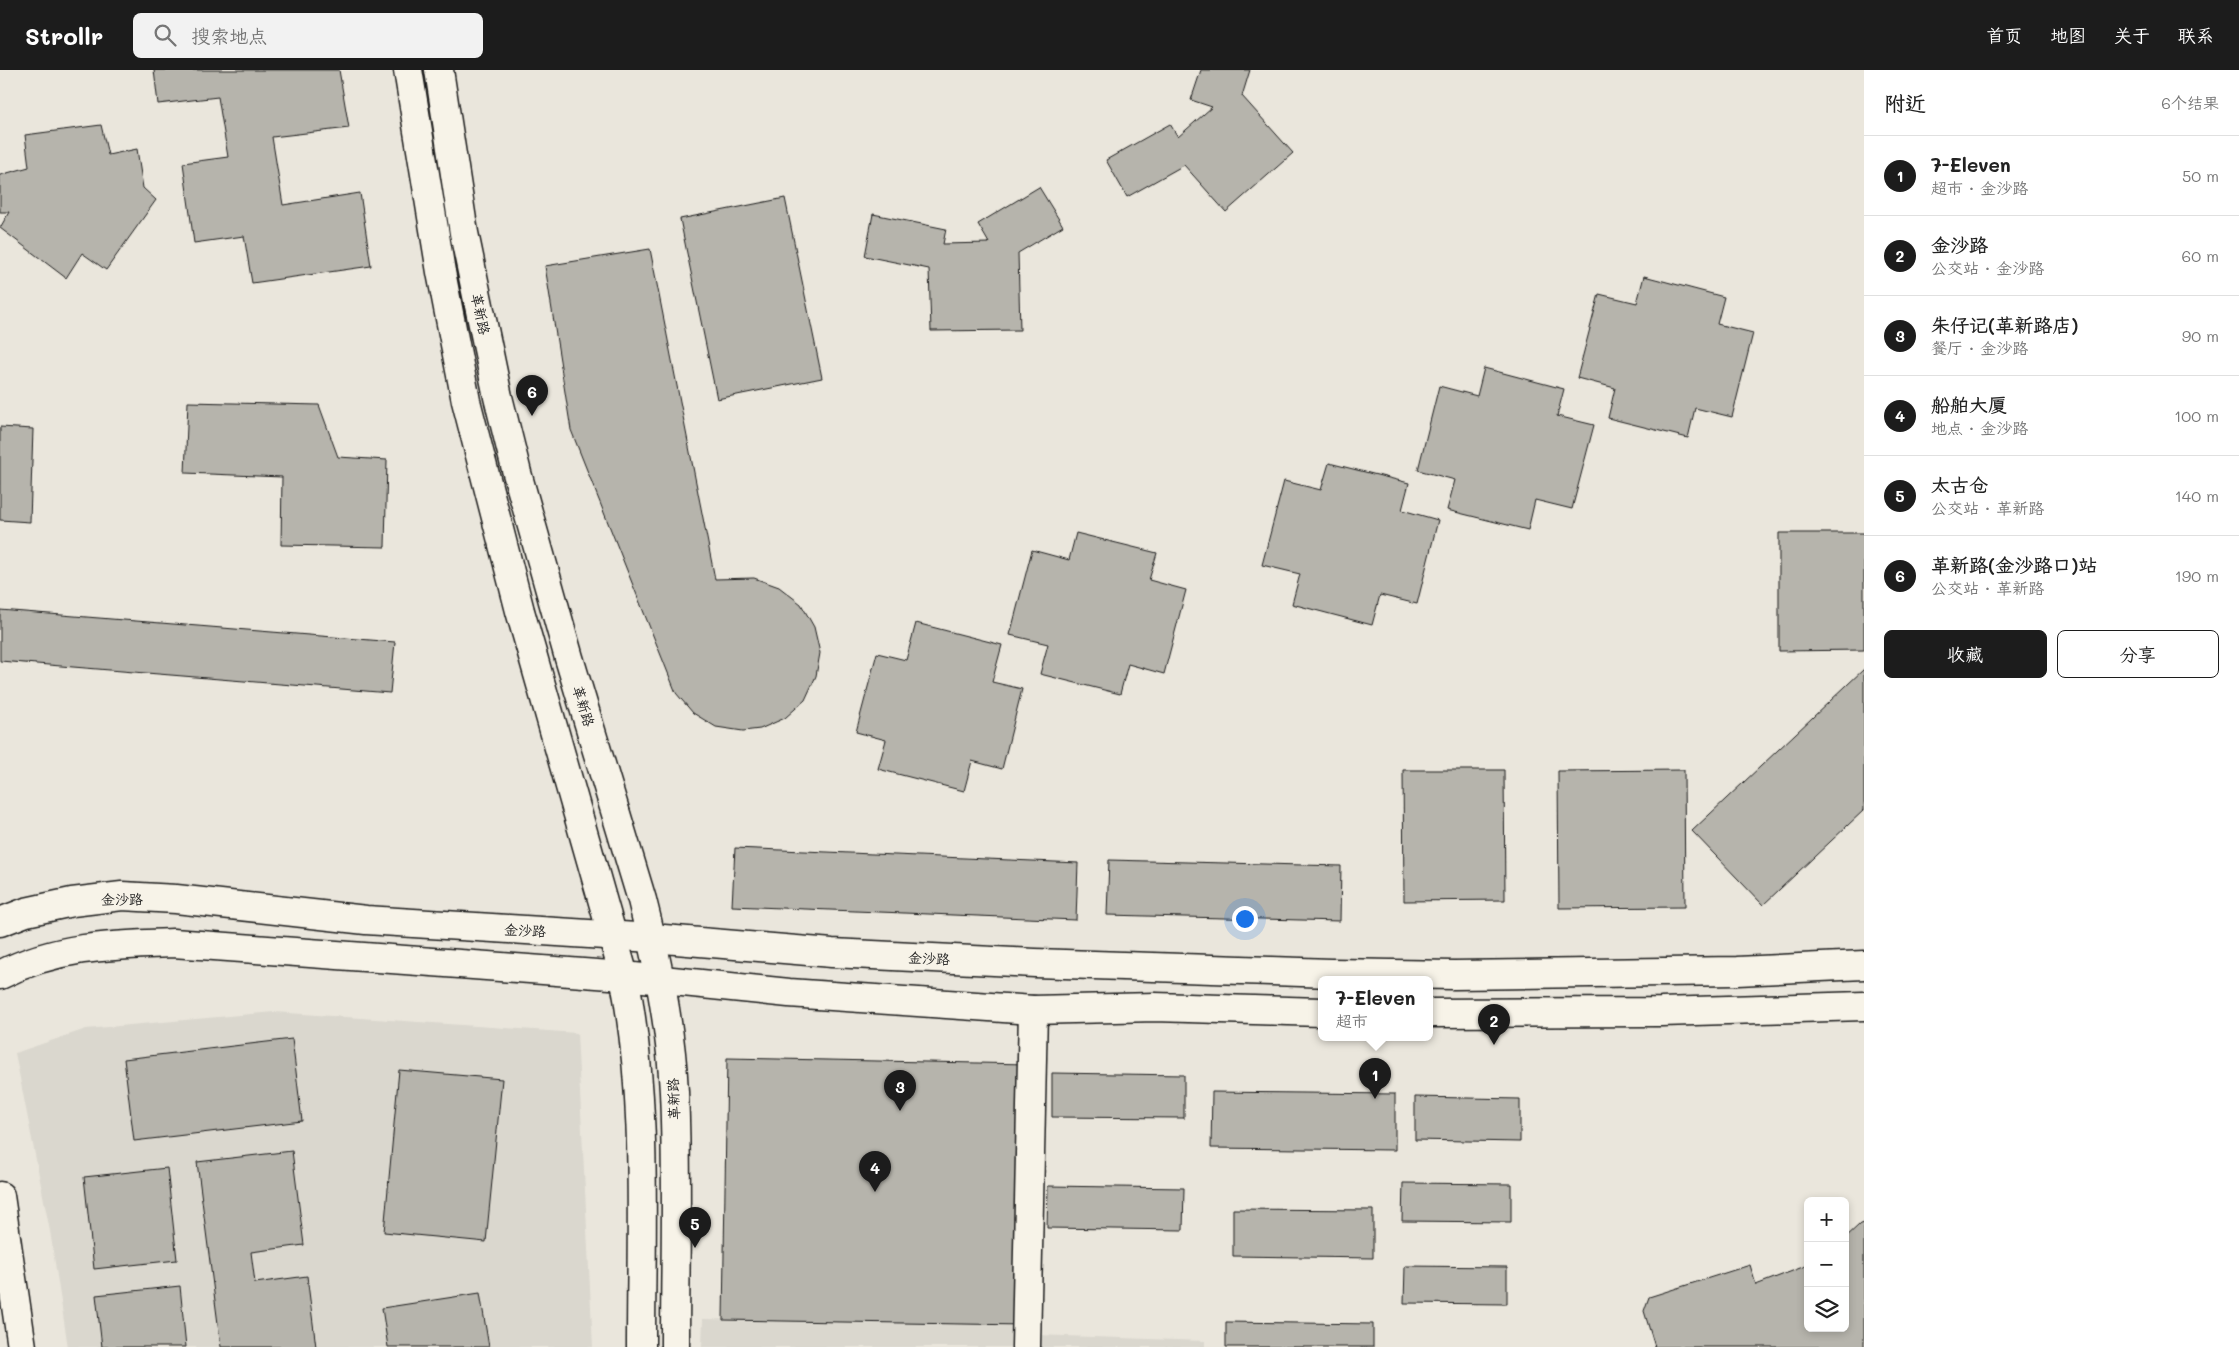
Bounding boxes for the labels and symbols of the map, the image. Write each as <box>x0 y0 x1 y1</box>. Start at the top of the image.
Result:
street label: 革新路 <box>467 291 495 337</box>
pin: 6 <box>516 375 548 416</box>
street label: 革新路 <box>569 683 599 729</box>
street label: 金沙路 <box>101 889 143 909</box>
your location <box>1232 906 1258 932</box>
street label: 金沙路 <box>504 919 546 941</box>
street label: 金沙路 <box>908 947 950 969</box>
pin: 2 <box>1478 1004 1510 1045</box>
pin: 1 <box>1359 1058 1391 1099</box>
pin: 3 <box>884 1070 916 1111</box>
street label: 革新路 <box>663 1078 683 1120</box>
pin: 4 <box>859 1151 891 1192</box>
pin: 5 <box>679 1207 711 1248</box>

